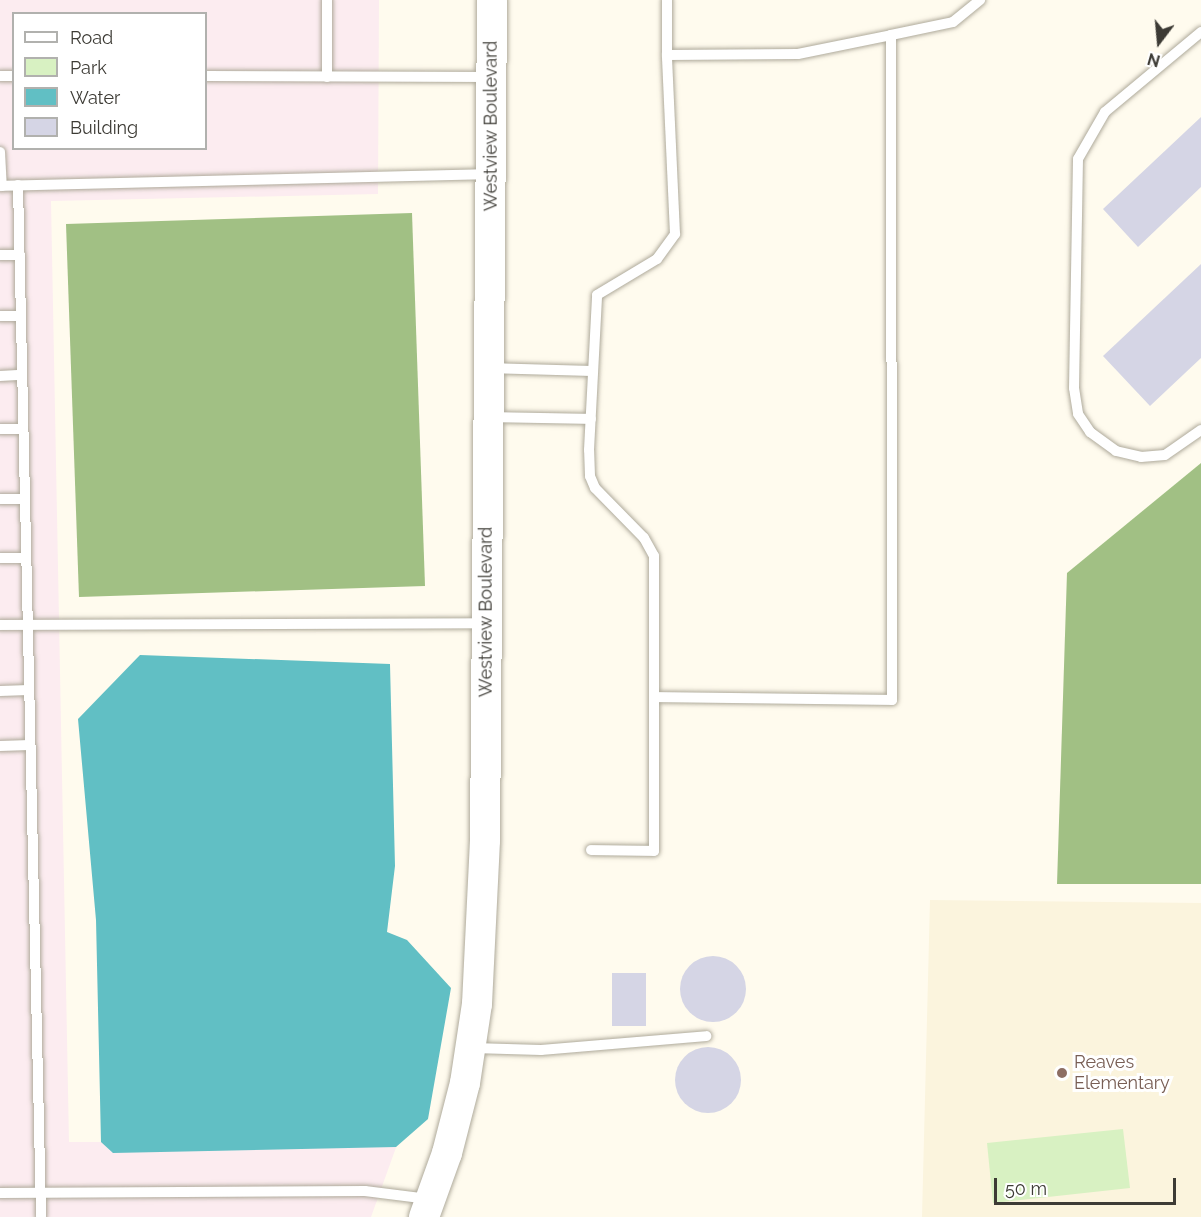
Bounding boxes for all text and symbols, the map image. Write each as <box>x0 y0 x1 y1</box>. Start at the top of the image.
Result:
legend <box>12 12 207 150</box>
north arrow <box>1129 12 1189 72</box>
text: Road <box>70 27 113 48</box>
street label: Westview Boulevard <box>480 40 502 212</box>
text: N <box>1145 49 1162 71</box>
text: Park <box>70 57 107 78</box>
text: Water <box>70 87 120 108</box>
text: Building <box>70 117 138 138</box>
street label: Westview Boulevard <box>475 526 497 698</box>
place label: Reaves Elementary <box>1074 1052 1170 1094</box>
marker: Reaves Elementary <box>1055 1066 1069 1080</box>
scale bar <box>997 1166 1178 1204</box>
text: 50 m <box>1005 1178 1047 1199</box>

